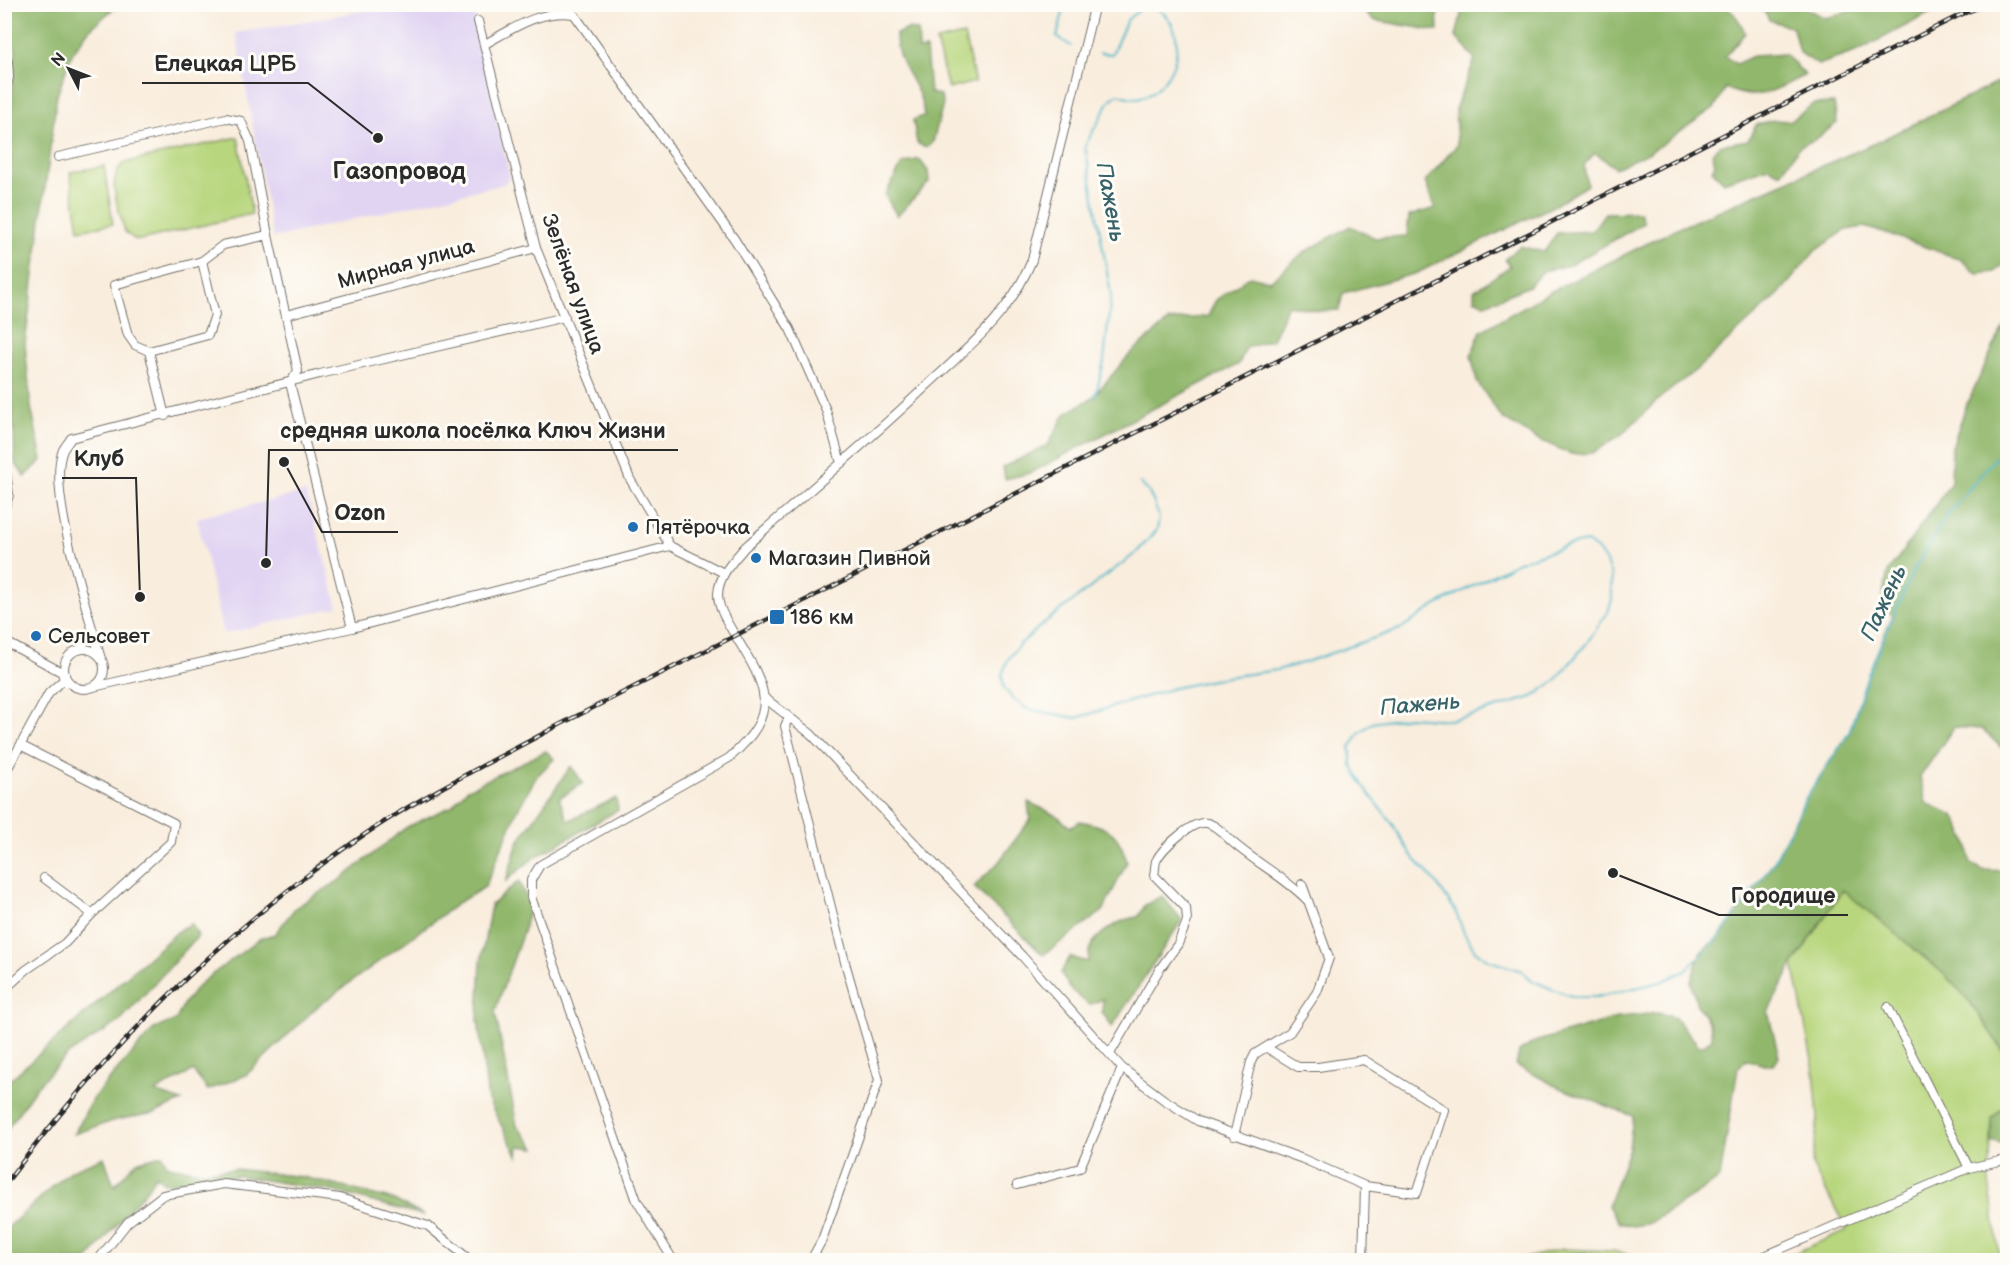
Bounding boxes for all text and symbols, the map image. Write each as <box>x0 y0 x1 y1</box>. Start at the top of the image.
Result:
north arrow <box>39 39 99 99</box>
callout: Елецкая ЦРБ <box>142 43 308 83</box>
text: N <box>48 49 70 71</box>
text: Елецкая ЦРБ <box>154 51 296 78</box>
district label: Газопровод <box>332 157 466 186</box>
water label: Пажень <box>1090 160 1130 244</box>
street label: Зелёная улица <box>536 211 610 358</box>
street label: Мирная улица <box>335 234 478 294</box>
callout: средняя школа посёлка Ключ Жизни <box>269 410 678 450</box>
text: средняя школа посёлка Ключ Жизни <box>280 418 666 445</box>
callout: Клуб <box>62 438 136 478</box>
text: Клуб <box>74 446 124 473</box>
callout: Ozon <box>322 492 398 532</box>
text: Ozon <box>334 500 386 527</box>
place label: Пятёрочка <box>645 515 751 540</box>
marker: Пятёрочка <box>626 520 640 534</box>
place label: Магазин Пивной <box>768 546 931 571</box>
marker: Магазин Пивной <box>749 551 763 565</box>
water label: Пажень <box>1855 561 1913 645</box>
place label: 186 км <box>790 605 854 630</box>
marker: 186 км <box>768 608 786 626</box>
place label: Сельсовет <box>48 624 150 649</box>
marker: Сельсовет <box>29 629 43 643</box>
water label: Пажень <box>1379 688 1461 722</box>
callout: Городище <box>1719 875 1848 915</box>
text: Городище <box>1730 883 1836 910</box>

